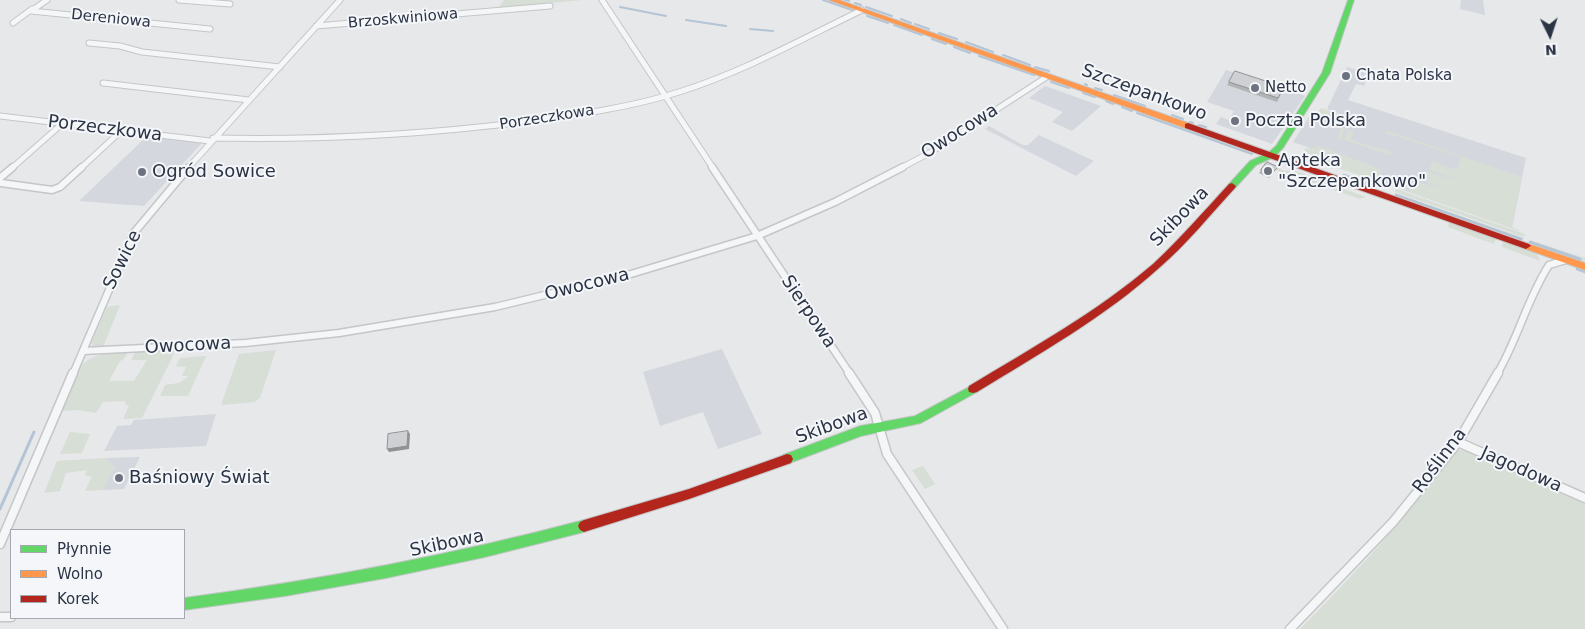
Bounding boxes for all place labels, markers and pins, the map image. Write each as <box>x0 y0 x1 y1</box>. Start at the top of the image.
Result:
place label: Chata Polska <box>1356 67 1452 85</box>
marker: Chata Polska <box>1340 70 1352 82</box>
place label: Netto <box>1265 79 1306 97</box>
marker: Netto <box>1249 82 1261 94</box>
place label: Poczta Polska <box>1245 110 1366 132</box>
marker: Poczta Polska <box>1229 115 1241 127</box>
place label: Apteka "Szczepankowo" <box>1278 150 1426 192</box>
place label: Ogród Sowice <box>152 161 276 183</box>
marker: Apteka "Szczepankowo" <box>1262 165 1274 177</box>
marker: Ogród Sowice <box>136 166 148 178</box>
place label: Baśniowy Świat <box>129 467 270 489</box>
marker: Baśniowy Świat <box>113 472 125 484</box>

